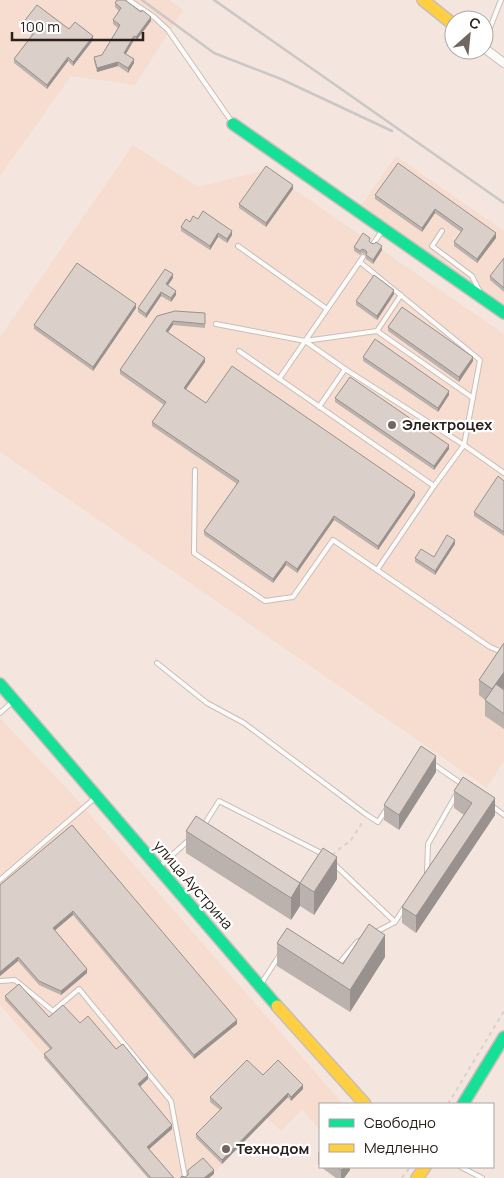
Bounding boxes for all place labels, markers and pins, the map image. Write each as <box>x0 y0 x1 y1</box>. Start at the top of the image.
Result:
place label: Электроцех <box>402 414 493 435</box>
marker: Электроцех <box>386 419 398 431</box>
place label: Технодом <box>236 1138 309 1159</box>
marker: Технодом <box>220 1143 232 1155</box>

